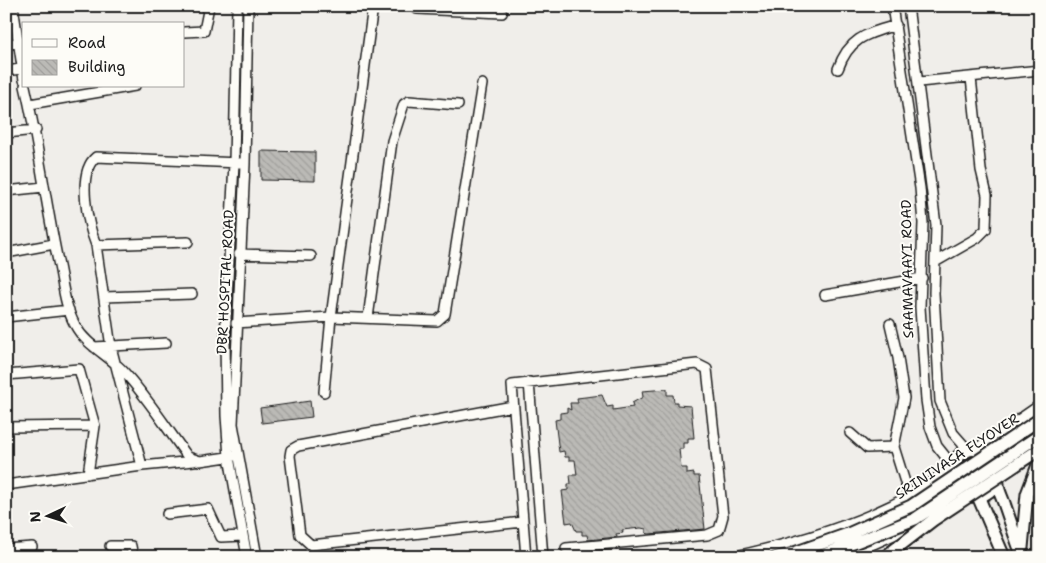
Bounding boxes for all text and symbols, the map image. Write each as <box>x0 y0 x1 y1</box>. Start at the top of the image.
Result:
legend <box>22 22 185 88</box>
text: Road <box>68 33 106 53</box>
text: Building <box>68 57 125 77</box>
street label: SAAMAVAAYI ROAD <box>897 199 917 339</box>
street label: DBR HOSPITAL ROAD <box>212 209 238 355</box>
street label: SRINIVASA FLYOVER <box>892 409 1023 503</box>
north arrow <box>22 490 72 540</box>
text: N <box>26 511 44 523</box>

